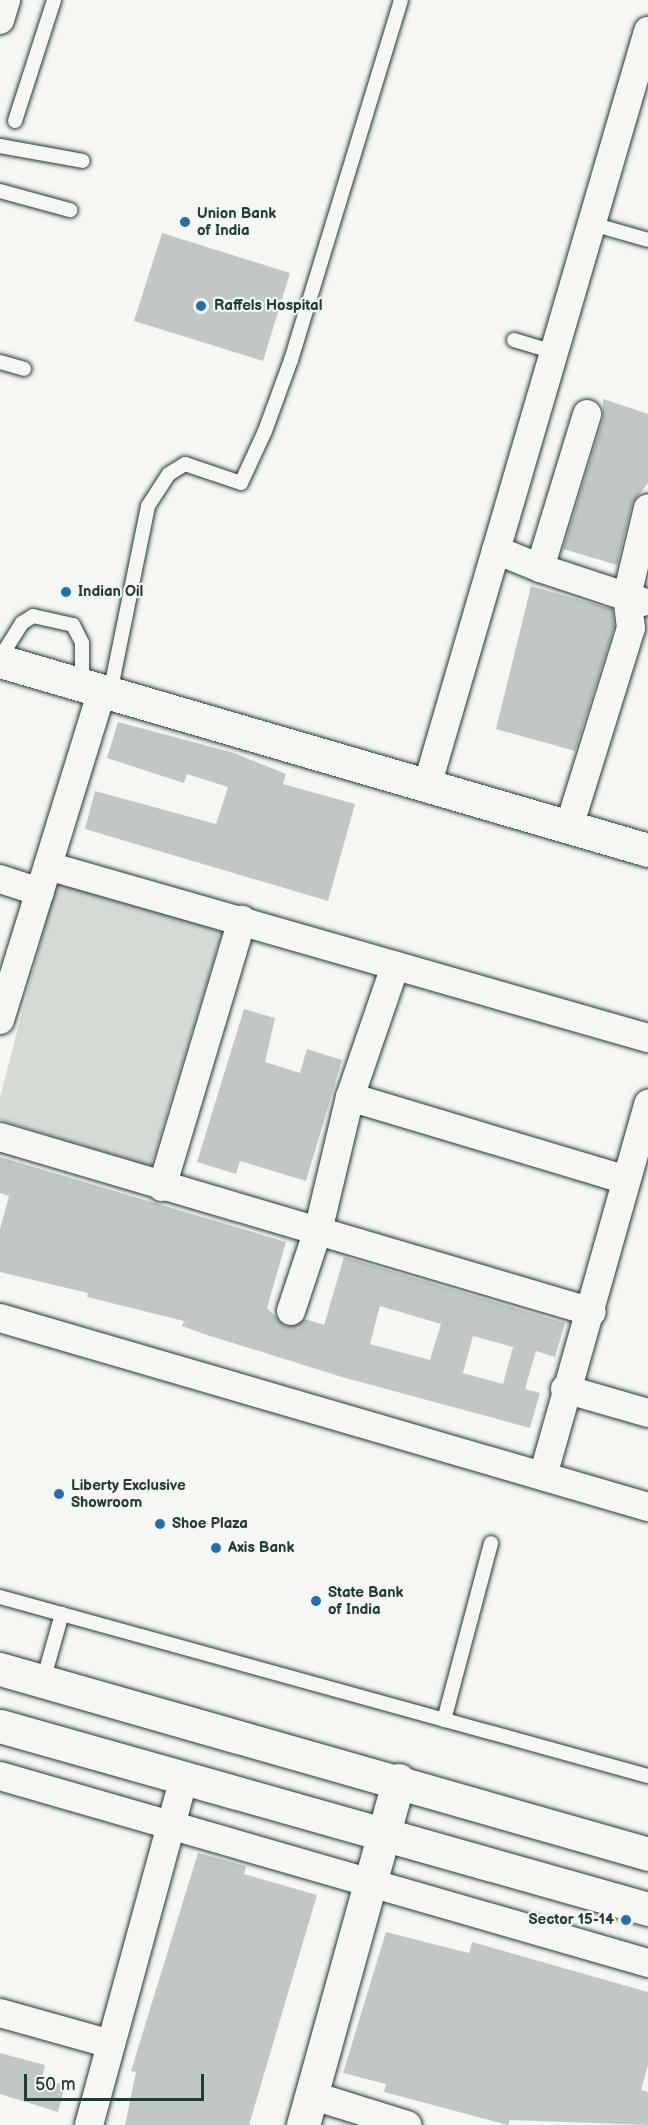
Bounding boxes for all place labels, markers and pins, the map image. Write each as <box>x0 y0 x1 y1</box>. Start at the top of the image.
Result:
place label: Union Bank of India <box>197 204 276 239</box>
marker: Union Bank of India <box>178 215 192 229</box>
marker: Raffels Hospital <box>192 297 210 315</box>
place label: Raffels Hospital <box>214 297 322 315</box>
place label: Indian Oil <box>78 583 143 601</box>
marker: Indian Oil <box>59 585 73 599</box>
place label: Liberty Exclusive Showroom <box>71 1476 186 1511</box>
marker: Liberty Exclusive Showroom <box>52 1487 66 1501</box>
place label: Shoe Plaza <box>172 1515 248 1533</box>
marker: Shoe Plaza <box>153 1517 167 1531</box>
place label: Axis Bank <box>228 1539 294 1557</box>
marker: Axis Bank <box>209 1541 223 1555</box>
place label: State Bank of India <box>328 1583 403 1618</box>
marker: State Bank of India <box>309 1594 323 1608</box>
place label: Sector 15-14 <box>528 1911 614 1929</box>
marker: Sector 15-14 <box>619 1913 633 1927</box>

